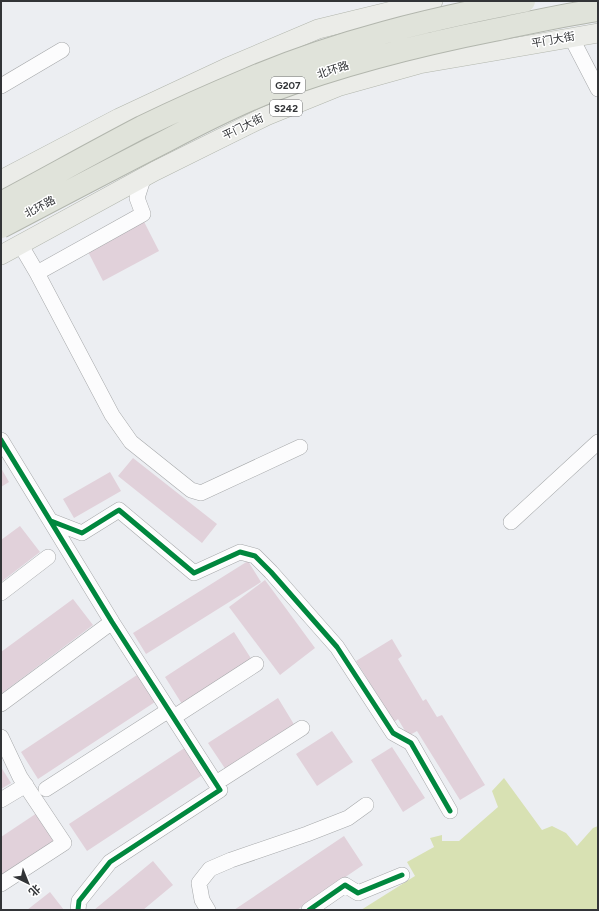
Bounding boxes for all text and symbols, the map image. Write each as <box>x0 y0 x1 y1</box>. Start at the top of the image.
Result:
street label: 平门大街 <box>530 30 576 50</box>
street label: 北环路 <box>315 59 351 81</box>
road number: G207 <box>271 77 305 93</box>
road number: S242 <box>270 100 302 116</box>
street label: 平门大街 <box>220 112 266 142</box>
street label: 北环路 <box>22 194 58 220</box>
north arrow <box>8 863 48 903</box>
text: 北 <box>26 881 43 898</box>

